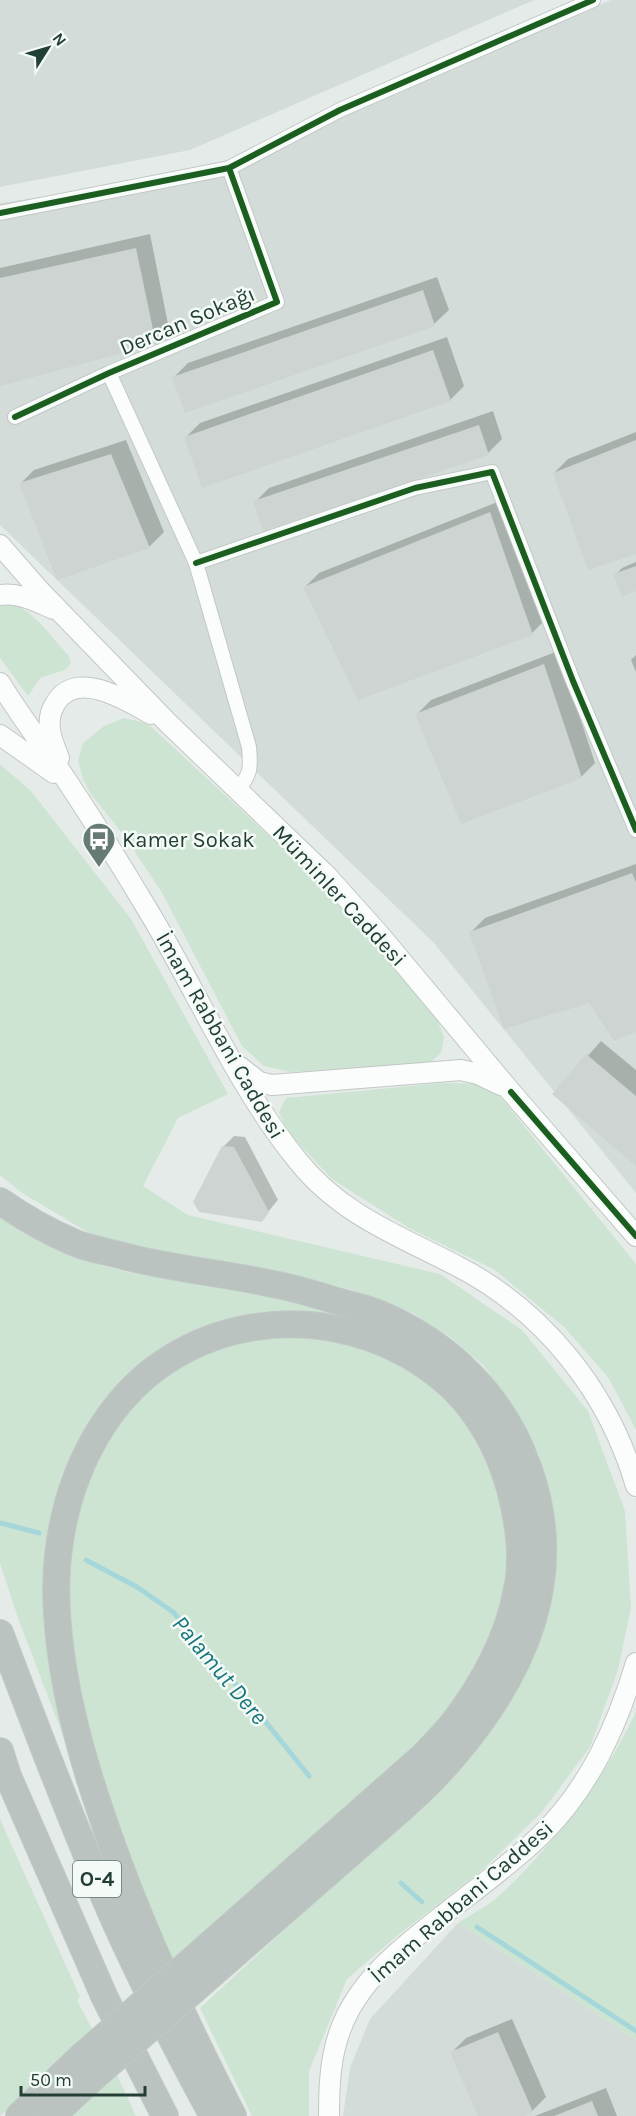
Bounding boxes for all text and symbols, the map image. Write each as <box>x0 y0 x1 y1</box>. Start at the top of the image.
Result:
north arrow <box>18 18 78 78</box>
text: N <box>49 29 71 50</box>
street label: Dercan Sokağı <box>116 281 259 361</box>
street label: Müminler Caddesi <box>267 819 412 972</box>
bus stop icon: Kamer Sokak <box>81 821 117 868</box>
place label: Kamer Sokak <box>122 827 255 853</box>
street label: İmam Rabbani Caddesi <box>150 927 290 1144</box>
water label: Palamut Dere <box>166 1610 274 1730</box>
street label: İmam Rabbani Caddesi <box>365 1815 559 1989</box>
road number: O-4 <box>73 1861 121 1897</box>
scale bar <box>21 2059 146 2097</box>
text: 50 m <box>30 2069 72 2091</box>

